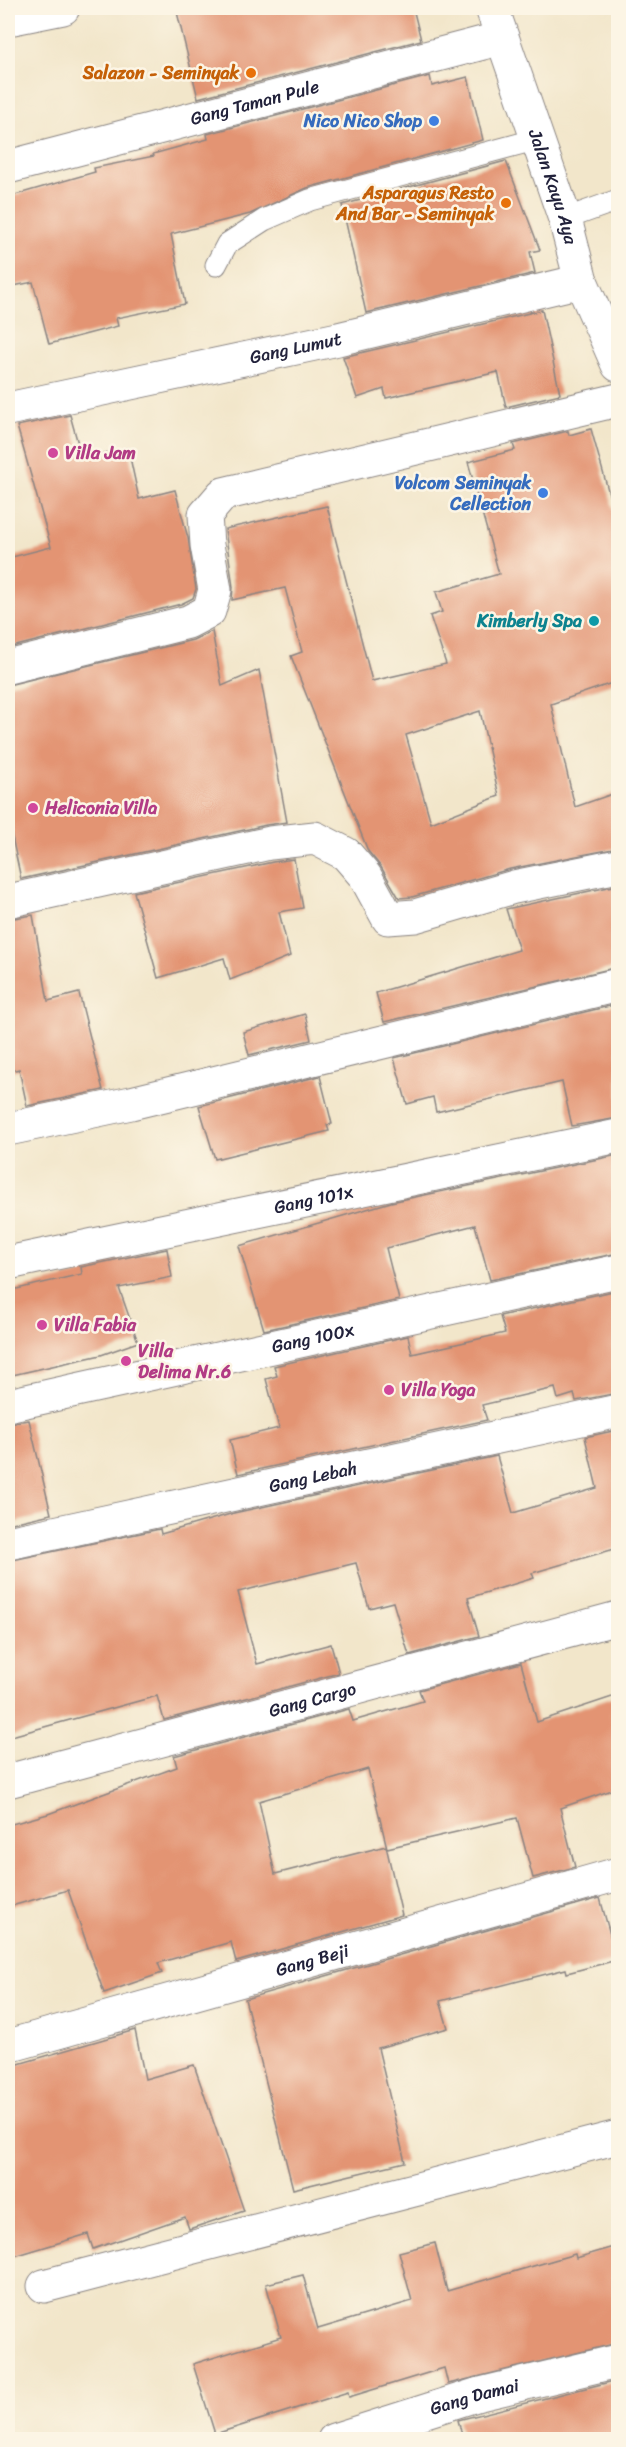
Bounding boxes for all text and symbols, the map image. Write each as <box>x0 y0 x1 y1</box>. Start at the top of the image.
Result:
place label: Salazon - Seminyak <box>82 57 239 89</box>
marker: Salazon - Seminyak <box>244 66 258 80</box>
street label: Gang Taman Pule <box>187 70 323 135</box>
place label: Nico Nico Shop <box>303 105 422 137</box>
marker: Nico Nico Shop <box>427 114 441 128</box>
street label: Jalan Kayu Aya <box>519 124 587 249</box>
place label: Asparagus Resto And Bar - Seminyak <box>335 177 495 230</box>
marker: Asparagus Resto And Bar - Seminyak <box>499 196 513 210</box>
street label: Gang Lumut <box>247 323 345 373</box>
place label: Villa Jam <box>65 437 136 469</box>
marker: Villa Jam <box>46 446 60 460</box>
place label: Volcom Seminyak Cellection <box>395 467 531 520</box>
marker: Volcom Seminyak Cellection <box>536 486 550 500</box>
place label: Kimberly Spa <box>476 605 582 637</box>
marker: Kimberly Spa <box>587 614 601 628</box>
place label: Heliconia Villa <box>44 792 157 824</box>
marker: Heliconia Villa <box>26 801 40 815</box>
street label: Gang 101x <box>271 1175 357 1223</box>
place label: Villa Fabia <box>54 1309 137 1341</box>
street label: Gang 100x <box>269 1313 358 1363</box>
marker: Villa Fabia <box>35 1318 49 1332</box>
place label: Villa Delima Nr.6 <box>138 1335 231 1388</box>
marker: Villa Delima Nr.6 <box>119 1354 133 1368</box>
place label: Villa Yoga <box>401 1374 476 1406</box>
marker: Villa Yoga <box>382 1383 396 1397</box>
street label: Gang Lebah <box>266 1452 360 1502</box>
street label: Gang Cargo <box>265 1673 360 1727</box>
street label: Gang Beji <box>272 1934 353 1986</box>
street label: Gang Damai <box>426 2369 523 2425</box>

